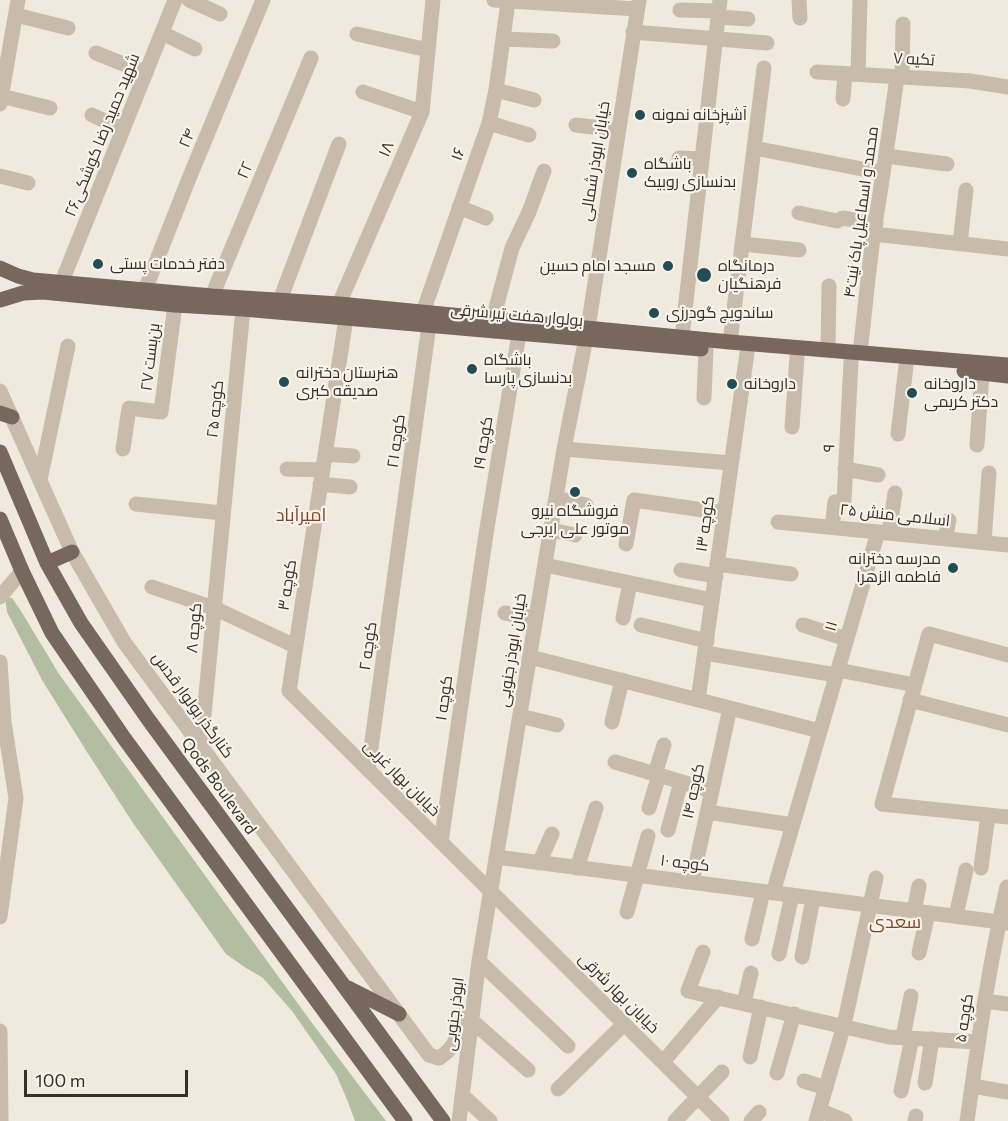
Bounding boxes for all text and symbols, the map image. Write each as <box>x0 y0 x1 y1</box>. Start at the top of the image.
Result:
street label: تکیه ۷ <box>893 48 935 70</box>
street label: شهید حمید رضا کوشکی۲۶ <box>60 51 144 219</box>
street label: خیابان ابوذر شمالی <box>576 100 614 222</box>
place label: آشپزخانه نمونه <box>652 105 747 125</box>
marker: آشپزخانه نمونه <box>633 108 647 122</box>
street label: ۲۴ <box>174 125 200 151</box>
street label: محمد و اسماعیل پاک نیت۴ <box>839 125 883 299</box>
street label: ۱۸ <box>374 138 398 160</box>
street label: ۱۶ <box>447 145 469 163</box>
place label: باشگاه بدنسازی روبیک <box>644 154 736 192</box>
street label: ۲۲ <box>233 158 257 182</box>
marker: باشگاه بدنسازی روبیک <box>625 166 639 180</box>
place label: دفتر خدمات پستی <box>110 254 225 274</box>
place label: مسجد امام حسین <box>540 256 656 276</box>
place label: درمانگاه فرهنگیان <box>718 256 781 294</box>
marker: دفتر خدمات پستی <box>91 257 105 271</box>
marker: مسجد امام حسین <box>661 259 675 273</box>
marker: درمانگاه فرهنگیان <box>695 266 713 284</box>
street label: بولوار هفت تیر شرقی <box>450 300 584 330</box>
place label: ساندویچ گودرزی <box>666 303 773 323</box>
marker: ساندویچ گودرزی <box>647 306 661 320</box>
street label: بن‌بست ۲۷ <box>136 322 164 392</box>
place label: باشگاه بدنسازی پارسا <box>484 350 572 388</box>
marker: باشگاه بدنسازی پارسا <box>465 362 479 376</box>
place label: هنرستان دخترانه صدیقه کبری <box>296 363 399 401</box>
place label: داروخانه <box>744 374 796 394</box>
place label: داروخانه دکتر کریمی <box>924 374 998 412</box>
marker: هنرستان دخترانه صدیقه کبری <box>277 375 291 389</box>
marker: داروخانه <box>725 377 739 391</box>
street label: کوچه ۲۵ <box>202 379 228 439</box>
marker: داروخانه دکتر کریمی <box>905 386 919 400</box>
street label: کوچه ۲۱ <box>383 413 409 469</box>
street label: کوچه ۱۹ <box>469 415 497 471</box>
street label: ۹ <box>819 443 839 453</box>
marker: فروشگاه نیرو موتور علی ایرجی <box>568 485 582 499</box>
street label: کوچه ۱۳ <box>692 495 718 553</box>
street label: اسلامی منش ۲۵ <box>839 500 951 530</box>
place label: فروشگاه نیرو موتور علی ایرجی <box>521 501 629 539</box>
district label: امیرآباد <box>276 504 326 526</box>
place label: مدرسه دخترانه فاطمه الزهرا <box>848 549 941 587</box>
street label: کوچه ۳ <box>274 558 300 612</box>
marker: مدرسه دخترانه فاطمه الزهرا <box>946 561 960 575</box>
street label: خیابان ابوذر جنوبی <box>494 592 530 708</box>
street label: کوچه ۸ <box>182 602 206 654</box>
street label: ۱۱ <box>820 619 842 633</box>
street label: کوچه ۲ <box>355 620 381 672</box>
street label: کنارگذر بولوار قدس <box>148 648 238 762</box>
street label: کوچه ۱ <box>431 674 457 722</box>
street label: Qods Boulevard <box>177 734 261 838</box>
street label: خیابان بهار غربی <box>360 736 444 820</box>
street label: کوچه ۱۴ <box>678 762 708 820</box>
street label: کوچه ۱۰ <box>659 850 711 876</box>
district label: سعدی <box>869 911 921 933</box>
street label: خیابان بهار شرقی <box>575 949 663 1037</box>
street label: ابوذر جنوبی <box>440 976 468 1052</box>
street label: کوچه ۵ <box>951 992 977 1044</box>
scale bar <box>27 1058 190 1096</box>
text: 100 m <box>35 1069 85 1091</box>

